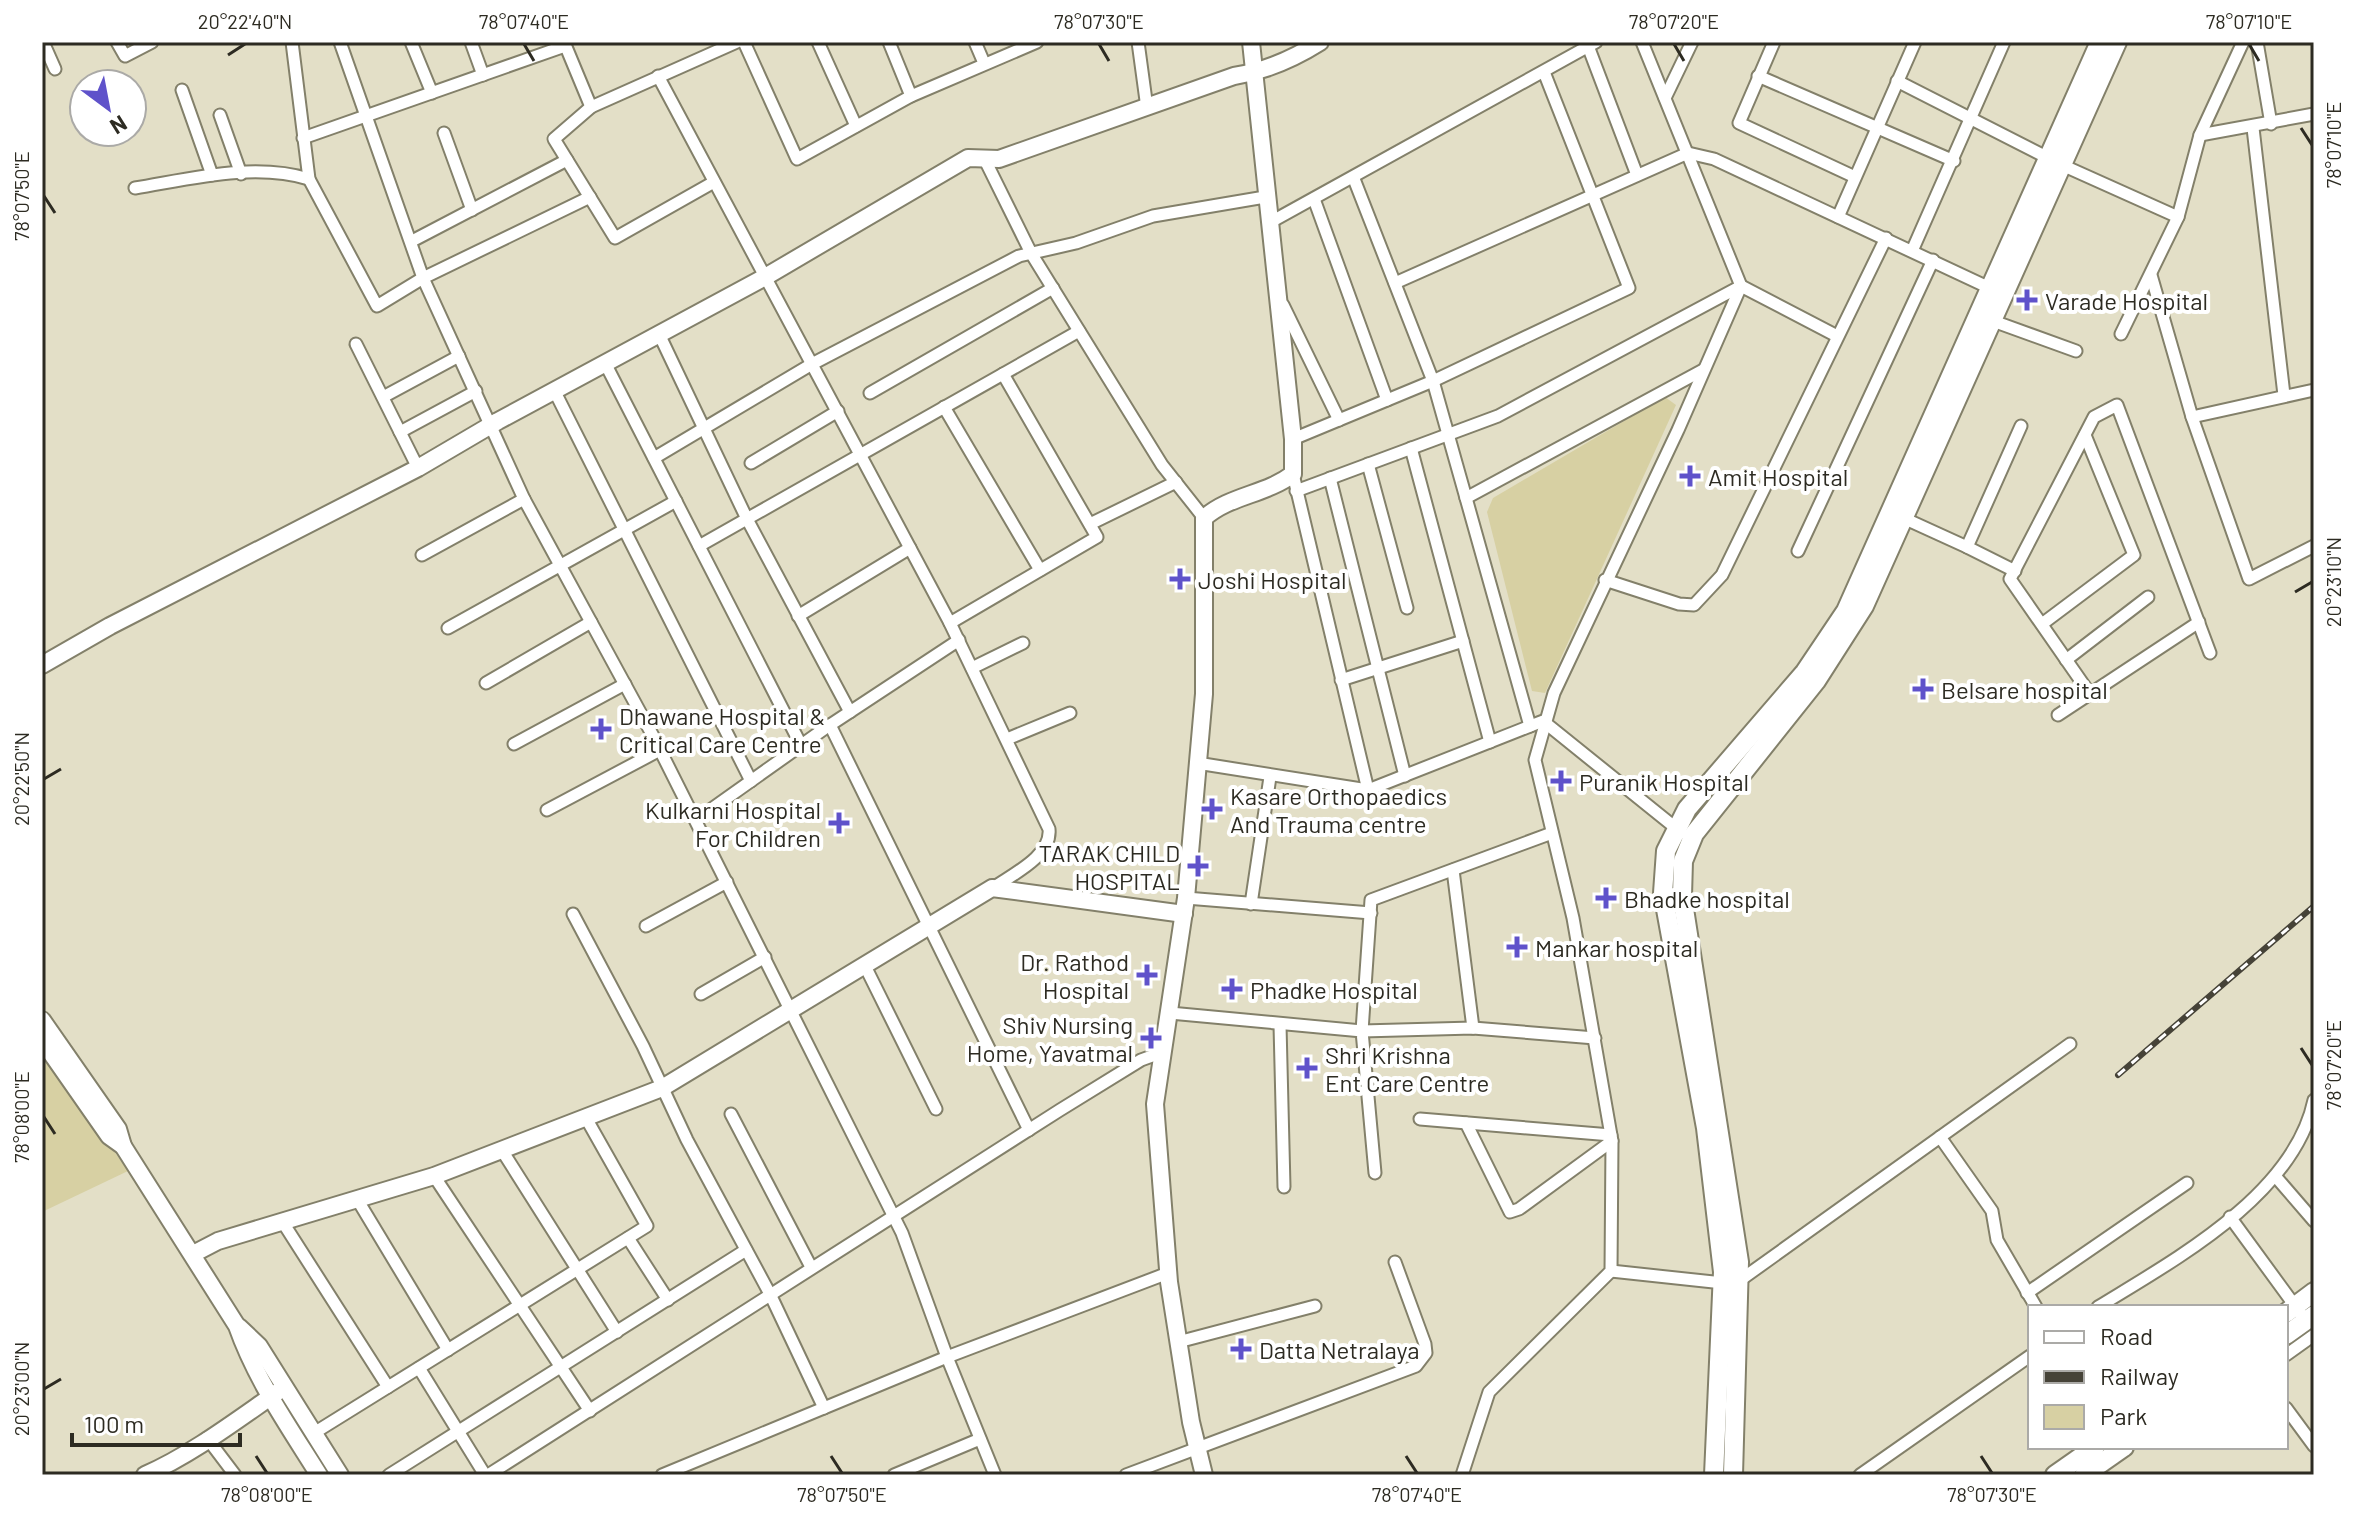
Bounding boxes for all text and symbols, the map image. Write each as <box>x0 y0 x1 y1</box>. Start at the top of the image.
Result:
text: 20°22'40"N <box>198 9 292 33</box>
text: 78°07'40"E <box>479 9 569 33</box>
text: 78°07'30"E <box>1054 9 1144 33</box>
text: 78°07'20"E <box>1629 9 1719 33</box>
text: 78°07'10"E <box>2206 9 2292 33</box>
north arrow <box>68 68 148 148</box>
text: 78°07'10"E <box>2321 102 2345 188</box>
text: N <box>106 111 132 141</box>
text: 78°07'50"E <box>9 151 33 241</box>
place label: Varade Hospital <box>2045 286 2208 315</box>
marker: Varade Hospital <box>2016 289 2038 311</box>
place label: Amit Hospital <box>1708 462 1848 491</box>
marker: Amit Hospital <box>1679 465 1701 487</box>
text: 20°23'10"N <box>2321 537 2345 627</box>
place label: Joshi Hospital <box>1198 565 1347 594</box>
marker: Joshi Hospital <box>1169 568 1191 590</box>
place label: Belsare hospital <box>1941 675 2108 704</box>
marker: Belsare hospital <box>1912 678 1934 700</box>
place label: Dhawane Hospital & Critical Care Centre <box>619 701 825 758</box>
marker: Dhawane Hospital & Critical Care Centre <box>590 718 612 740</box>
text: 20°22'50"N <box>9 732 33 826</box>
place label: Puranik Hospital <box>1579 767 1749 796</box>
marker: Puranik Hospital <box>1550 770 1572 792</box>
place label: Kasare Orthopaedics And Trauma centre <box>1230 781 1447 838</box>
place label: Kulkarni Hospital For Children <box>645 795 821 852</box>
marker: Kasare Orthopaedics And Trauma centre <box>1201 798 1223 820</box>
marker: Kulkarni Hospital For Children <box>828 812 850 834</box>
place label: TARAK CHILD HOSPITAL <box>1039 838 1180 895</box>
marker: TARAK CHILD HOSPITAL <box>1187 855 1209 877</box>
place label: Bhadke hospital <box>1624 884 1790 913</box>
marker: Bhadke hospital <box>1595 887 1617 909</box>
place label: Mankar hospital <box>1535 933 1698 962</box>
marker: Mankar hospital <box>1506 936 1528 958</box>
place label: Dr. Rathod Hospital <box>1020 947 1129 1004</box>
marker: Dr. Rathod Hospital <box>1136 964 1158 986</box>
place label: Phadke Hospital <box>1250 975 1418 1004</box>
marker: Phadke Hospital <box>1221 978 1243 1000</box>
place label: Shiv Nursing Home, Yavatmal <box>967 1010 1133 1067</box>
text: 78°07'20"E <box>2321 1020 2345 1110</box>
marker: Shiv Nursing Home, Yavatmal <box>1140 1027 1162 1049</box>
place label: Shri Krishna Ent Care Centre <box>1325 1040 1489 1097</box>
marker: Shri Krishna Ent Care Centre <box>1296 1057 1318 1079</box>
text: 78°08'00"E <box>9 1071 33 1163</box>
legend <box>2028 1305 2288 1449</box>
text: Road <box>2100 1321 2153 1350</box>
place label: Datta Netralaya <box>1259 1335 1420 1364</box>
marker: Datta Netralaya <box>1230 1338 1252 1360</box>
text: 20°23'00"N <box>9 1342 33 1436</box>
text: Railway <box>2100 1361 2179 1390</box>
scale bar <box>72 1397 240 1447</box>
text: Park <box>2100 1401 2147 1430</box>
text: 100 m <box>84 1409 144 1438</box>
text: 78°08'00"E <box>221 1482 313 1506</box>
text: 78°07'50"E <box>797 1482 887 1506</box>
text: 78°07'40"E <box>1372 1482 1462 1506</box>
text: 78°07'30"E <box>1947 1482 2037 1506</box>

